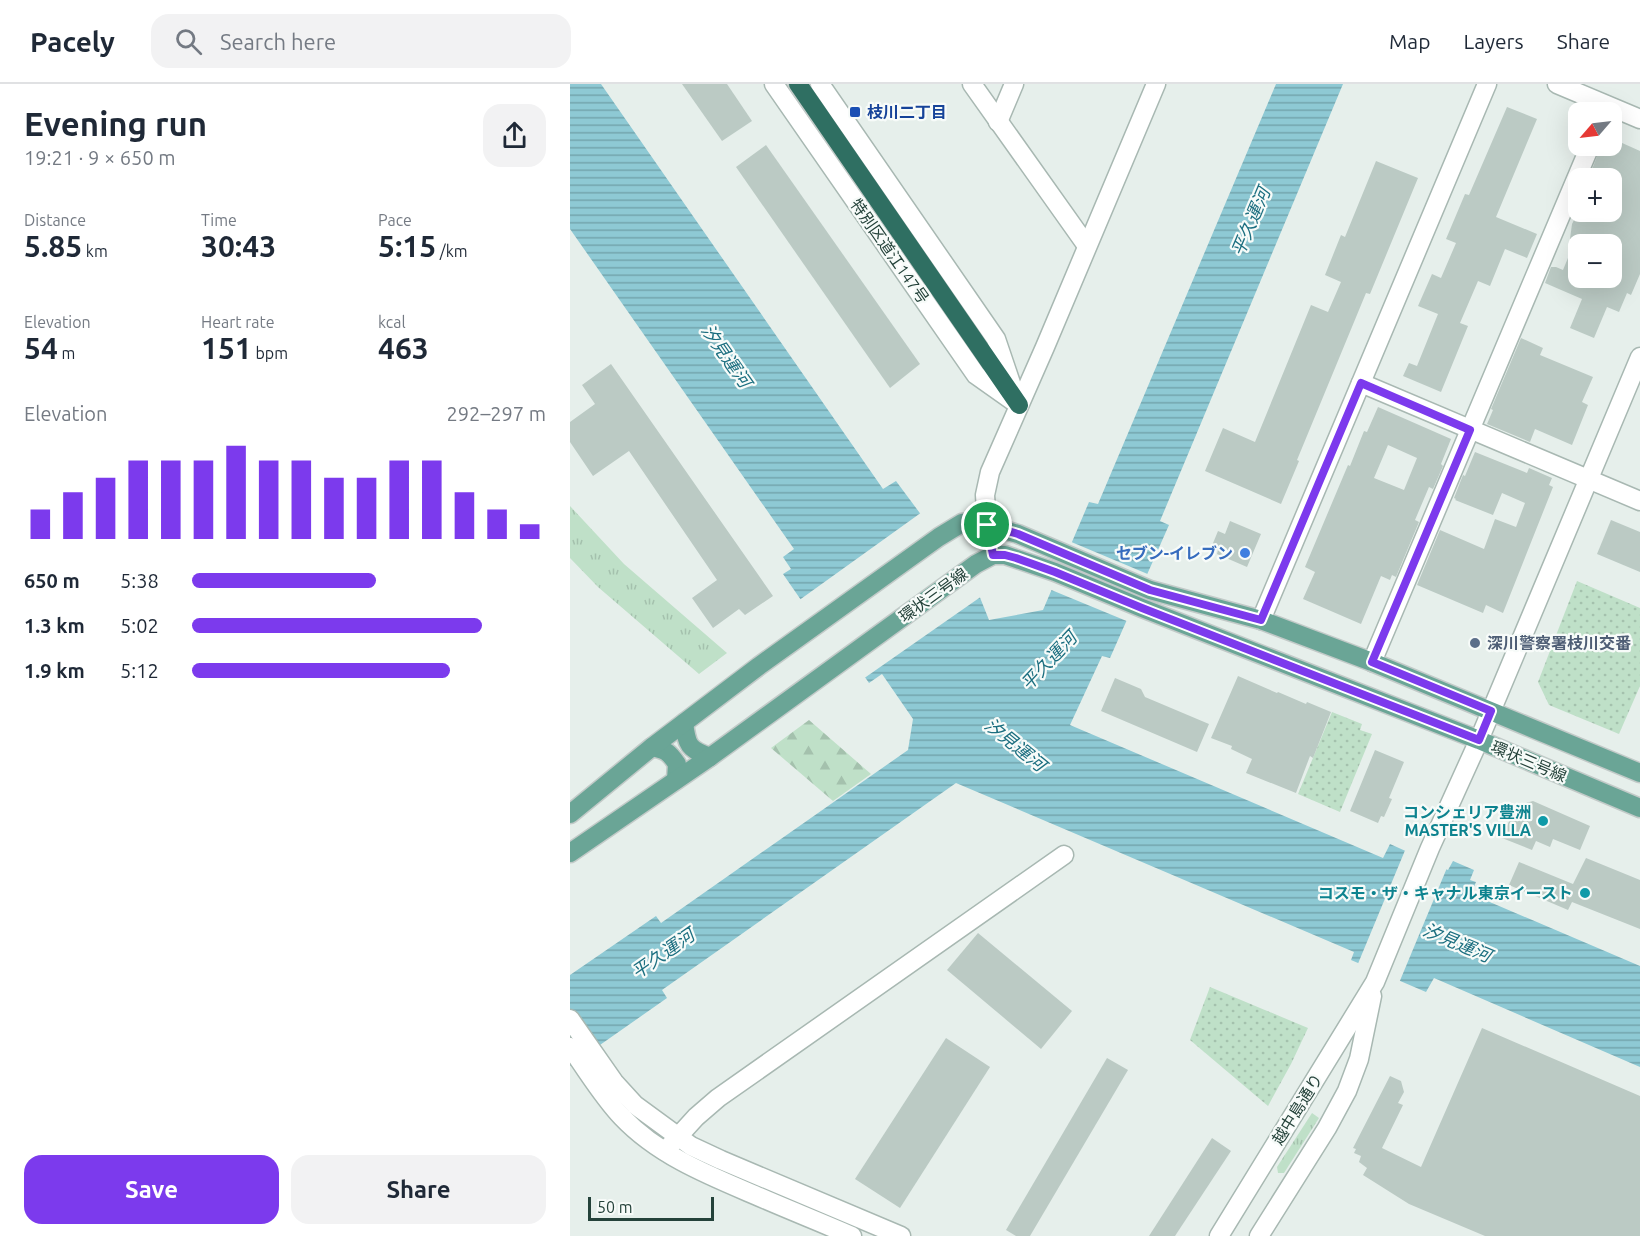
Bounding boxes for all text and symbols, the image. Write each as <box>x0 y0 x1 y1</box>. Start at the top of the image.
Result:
search box <box>151 14 571 68</box>
icon: search <box>172 25 205 58</box>
text: Pacely <box>30 26 115 57</box>
text: Search here <box>220 29 336 54</box>
text: Map <box>1389 29 1430 53</box>
text: Layers <box>1463 29 1524 53</box>
text: Share <box>1557 29 1610 53</box>
north arrow <box>1568 102 1622 156</box>
map controls <box>1568 102 1622 288</box>
place label: 枝川二丁目 <box>867 103 947 121</box>
button: share <box>483 104 546 167</box>
text: Evening run <box>24 105 207 142</box>
marker: 枝川二丁目 <box>848 105 862 119</box>
text: 19:21 · 9 × 650 m <box>24 146 176 169</box>
button: + <box>1568 168 1622 222</box>
water label: 平久運河 <box>1227 182 1275 259</box>
street label: 特別区道江147号 <box>847 195 933 307</box>
text: Distance <box>24 211 86 229</box>
text: Time <box>201 211 237 229</box>
text: Pace <box>378 211 412 229</box>
text: 5.85 <box>24 229 82 263</box>
text: 30:43 <box>201 229 276 263</box>
text: 5:15 <box>378 229 436 263</box>
button: − <box>1568 234 1622 288</box>
text: km <box>82 242 108 260</box>
text: /km <box>436 242 468 260</box>
text: Elevation <box>24 313 91 331</box>
text: Heart rate <box>201 313 275 331</box>
text: kcal <box>378 313 406 331</box>
water label: 汐見運河 <box>698 320 757 393</box>
text: 54 <box>24 331 58 365</box>
text: 151 <box>201 331 252 365</box>
text: 463 <box>378 331 429 365</box>
text: m <box>58 344 75 362</box>
text: bpm <box>252 344 288 362</box>
text: Elevation <box>24 402 107 425</box>
text: 292–297 m <box>447 402 546 425</box>
pin <box>961 499 1012 550</box>
icon: arrive <box>970 508 1003 541</box>
place label: セブン-イレブン <box>1116 544 1233 562</box>
marker: セブン-イレブン <box>1238 546 1252 560</box>
street label: 環状三号線 <box>895 564 971 626</box>
text: 650 m <box>24 569 80 592</box>
text: 5:38 <box>120 569 159 592</box>
text: 1.3 km <box>24 614 85 637</box>
text: 5:02 <box>120 614 159 637</box>
water label: 平久運河 <box>1016 625 1082 693</box>
place label: 深川警察署枝川交番 <box>1487 634 1631 652</box>
marker: 深川警察署枝川交番 <box>1468 636 1482 650</box>
text: 1.9 km <box>24 659 85 682</box>
text: 5:12 <box>120 659 159 682</box>
water label: 汐見運河 <box>981 714 1052 777</box>
street label: 環状三号線 <box>1489 737 1569 785</box>
place label: コンシェリア豊洲 MASTER'S VILLA <box>1403 803 1532 839</box>
marker: コンシェリア豊洲 MASTER'S VILLA <box>1536 814 1550 828</box>
place label: コスモ・ザ・キャナル東京イースト <box>1318 884 1573 902</box>
marker: コスモ・ザ・キャナル東京イースト <box>1578 886 1592 900</box>
water label: 汐見運河 <box>1420 919 1497 967</box>
water label: 平久運河 <box>627 923 700 982</box>
street label: 越中島通り <box>1268 1070 1326 1148</box>
button: Save <box>24 1155 279 1224</box>
button: Share <box>291 1155 546 1224</box>
scale bar <box>588 1194 714 1222</box>
text: 50 m <box>597 1198 633 1216</box>

